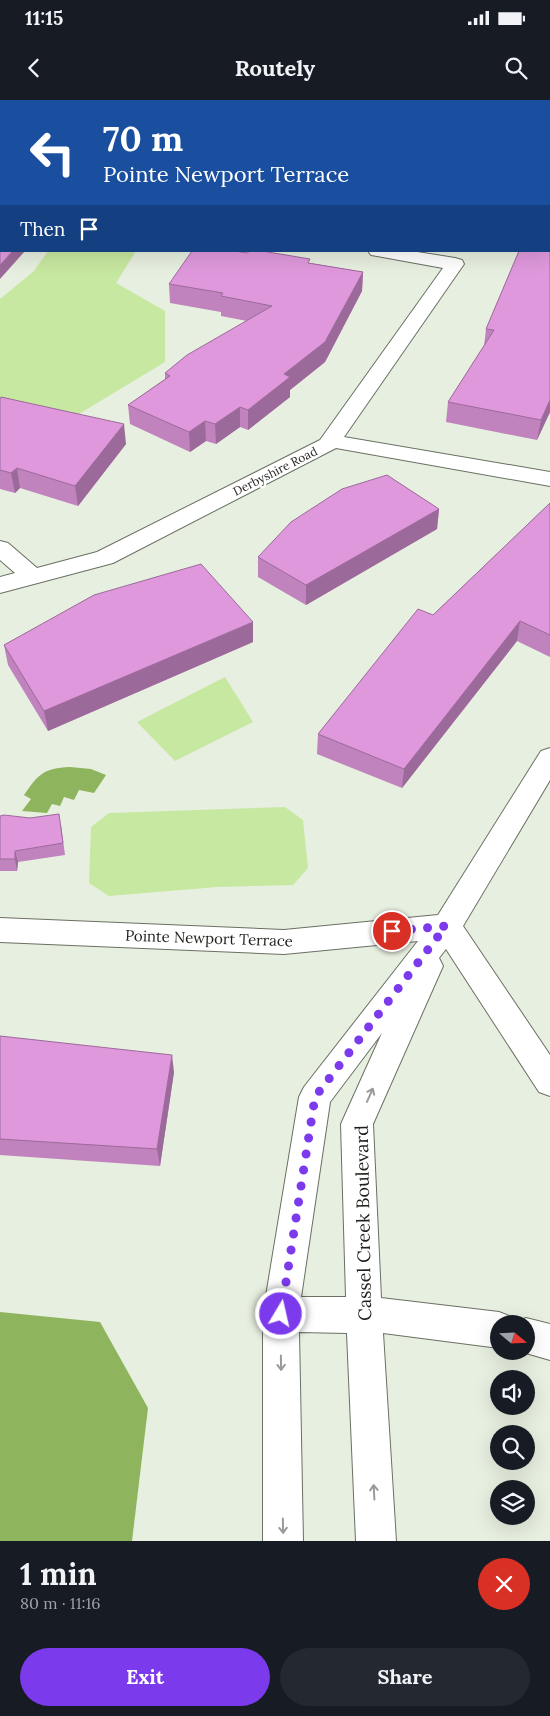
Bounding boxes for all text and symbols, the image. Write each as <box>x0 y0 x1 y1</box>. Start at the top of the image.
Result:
text: 11:15 <box>25 6 63 30</box>
icon: back <box>20 54 48 82</box>
text: Routely <box>235 54 315 82</box>
icon: search <box>502 54 530 82</box>
text: 70 m <box>103 116 183 161</box>
icon: left <box>20 120 85 185</box>
text: Pointe Newport Terrace <box>103 160 349 188</box>
icon: arrive <box>75 215 103 243</box>
text: Then <box>20 217 65 241</box>
street label: Derbyshire Road <box>230 443 320 499</box>
pin <box>371 910 413 952</box>
icon: arrive <box>378 917 406 945</box>
street label: Pointe Newport Terrace <box>125 926 293 950</box>
one-way arrow <box>366 1088 376 1103</box>
street label: Cassel Creek Boulevard <box>350 1125 376 1321</box>
position arrow <box>254 1287 306 1339</box>
north arrow <box>490 1315 535 1360</box>
map controls <box>490 1315 535 1525</box>
one-way arrow <box>276 1354 286 1371</box>
button: sound <box>490 1370 535 1415</box>
button: search <box>490 1425 535 1470</box>
button: layers <box>490 1480 535 1525</box>
one-way arrow <box>369 1485 378 1501</box>
one-way arrow <box>278 1517 287 1533</box>
text: 1 min <box>20 1555 97 1593</box>
button: close <box>478 1558 530 1610</box>
text: 80 m · 11:16 <box>20 1593 101 1613</box>
button: Exit <box>20 1648 270 1706</box>
button: Share <box>280 1648 530 1706</box>

